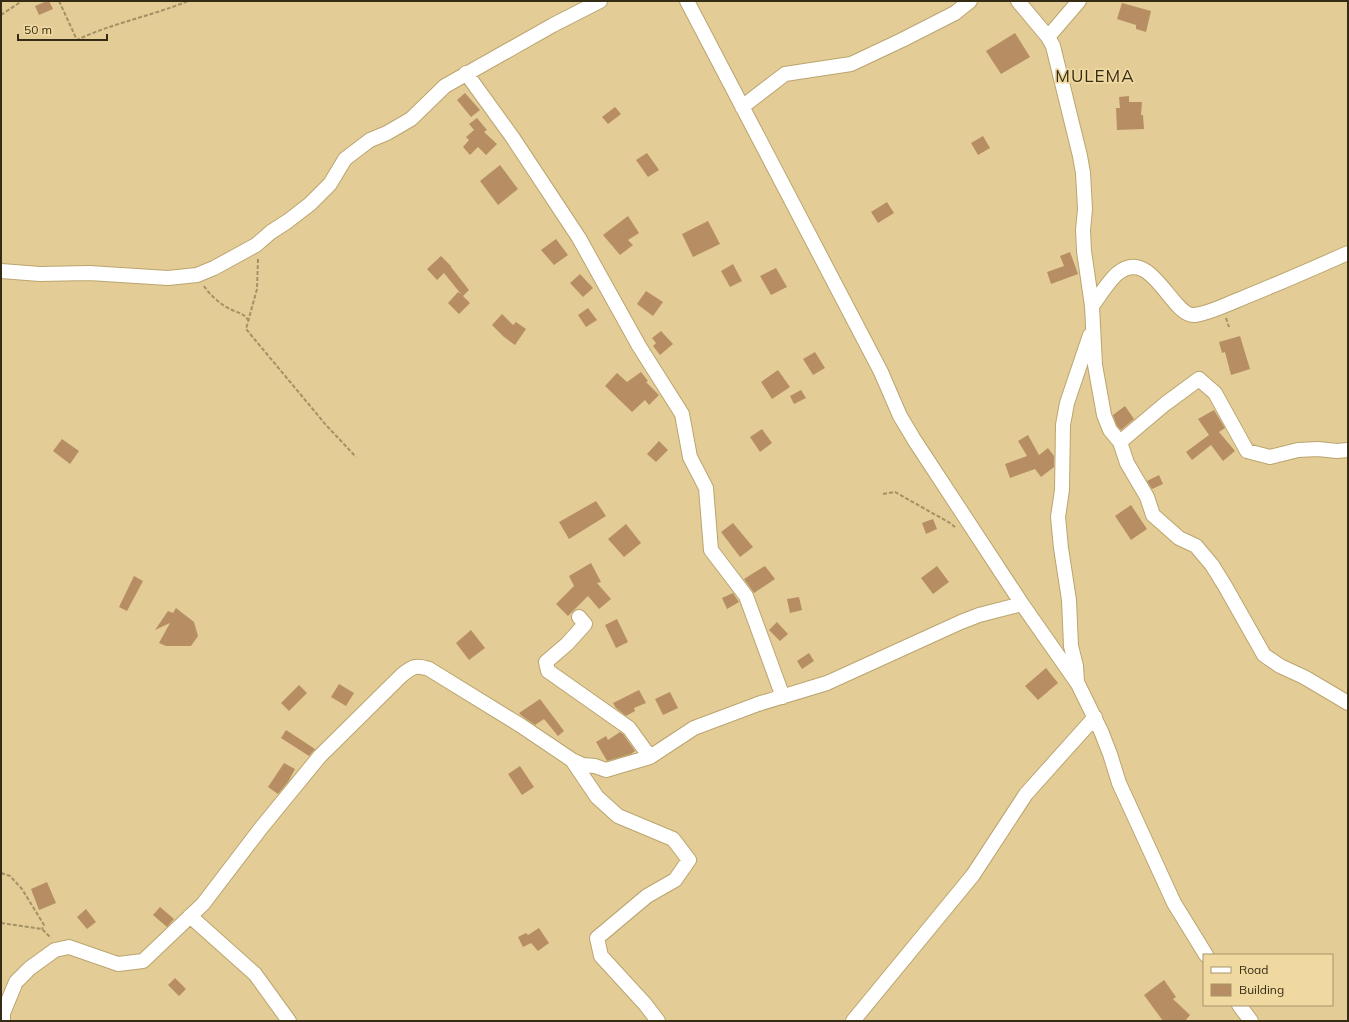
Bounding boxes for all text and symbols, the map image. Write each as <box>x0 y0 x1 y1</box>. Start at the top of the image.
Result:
scale bar <box>18 16 107 42</box>
text: 50 m <box>24 22 52 37</box>
district label: MULEMA <box>1055 65 1135 86</box>
legend <box>1203 954 1333 1006</box>
text: Road <box>1239 962 1268 977</box>
text: Building <box>1239 982 1284 997</box>

